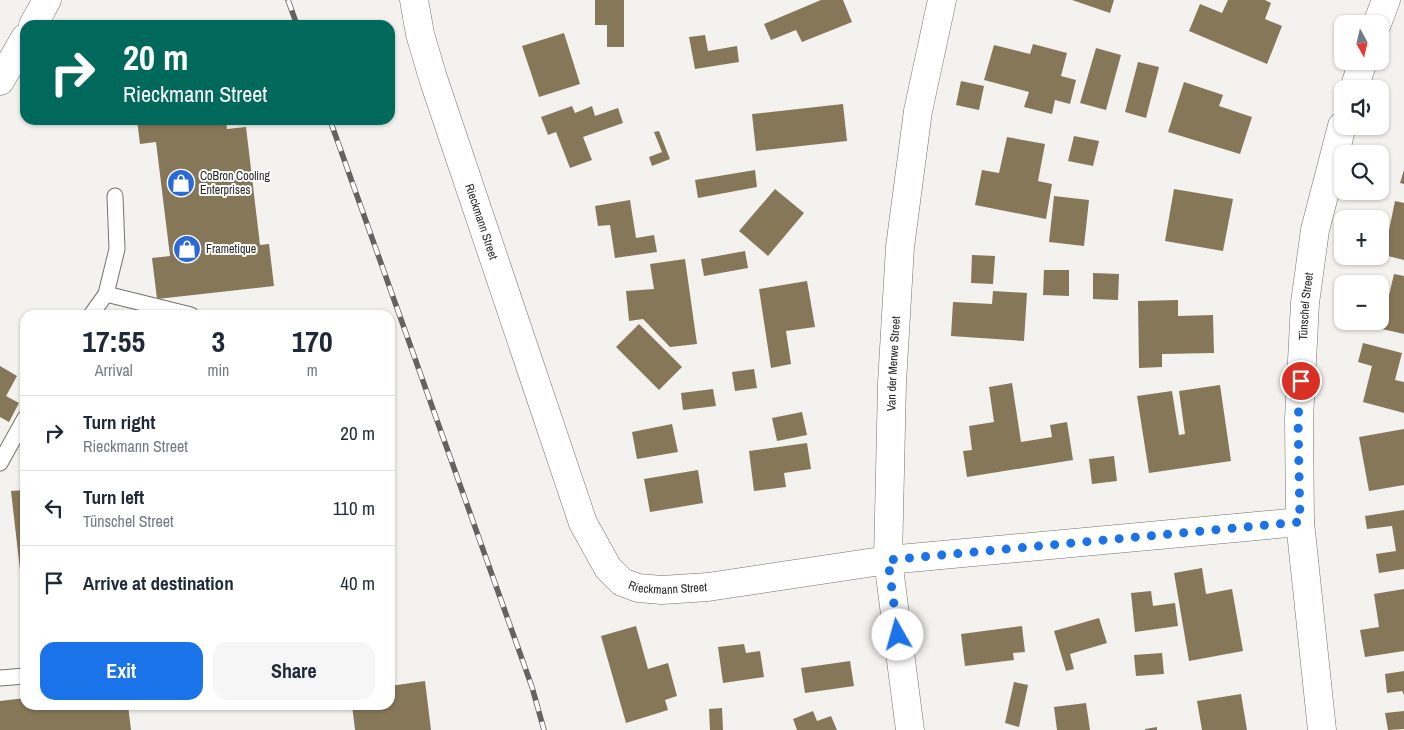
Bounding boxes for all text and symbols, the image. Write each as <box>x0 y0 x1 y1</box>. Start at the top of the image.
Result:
north arrow <box>1334 15 1389 70</box>
map controls <box>1334 15 1389 330</box>
text: 20 m <box>123 34 188 81</box>
icon: right <box>40 40 105 105</box>
text: Rieckmann Street <box>123 79 267 109</box>
button: sound <box>1334 80 1389 135</box>
button: search <box>1334 145 1389 200</box>
shop icon: CoBron Cooling Enterprises <box>166 168 196 198</box>
place label: CoBron Cooling Enterprises <box>200 168 271 198</box>
street label: Rieckmann Street <box>461 182 502 262</box>
button: + <box>1334 210 1389 265</box>
shop icon: Frametique <box>172 234 202 264</box>
place label: Frametique <box>206 241 256 257</box>
street label: Tünschel Street <box>1295 271 1317 341</box>
button: − <box>1334 275 1389 330</box>
street label: Van der Merwe Street <box>883 315 904 411</box>
text: 17:55 <box>82 321 145 361</box>
text: 3 <box>212 321 225 361</box>
text: 170 <box>292 321 333 361</box>
text: Arrival <box>95 359 133 381</box>
text: min <box>207 359 229 381</box>
text: m <box>307 359 318 381</box>
pin <box>1280 360 1322 402</box>
icon: arrive <box>1287 367 1315 395</box>
text: Turn right <box>83 409 155 435</box>
icon: right <box>40 419 68 447</box>
text: 20 m <box>340 420 375 446</box>
text: Rieckmann Street <box>83 435 188 457</box>
text: Turn left <box>83 484 144 510</box>
icon: left <box>40 494 68 522</box>
text: 110 m <box>333 495 375 521</box>
text: Tünschel Street <box>83 510 174 532</box>
icon: arrive <box>40 569 68 597</box>
text: Arrive at destination <box>83 570 234 596</box>
text: 40 m <box>340 570 375 596</box>
street label: Rieckmann Street <box>626 577 708 598</box>
position arrow <box>871 608 923 660</box>
button: Exit <box>40 642 203 700</box>
button: Share <box>213 642 375 700</box>

